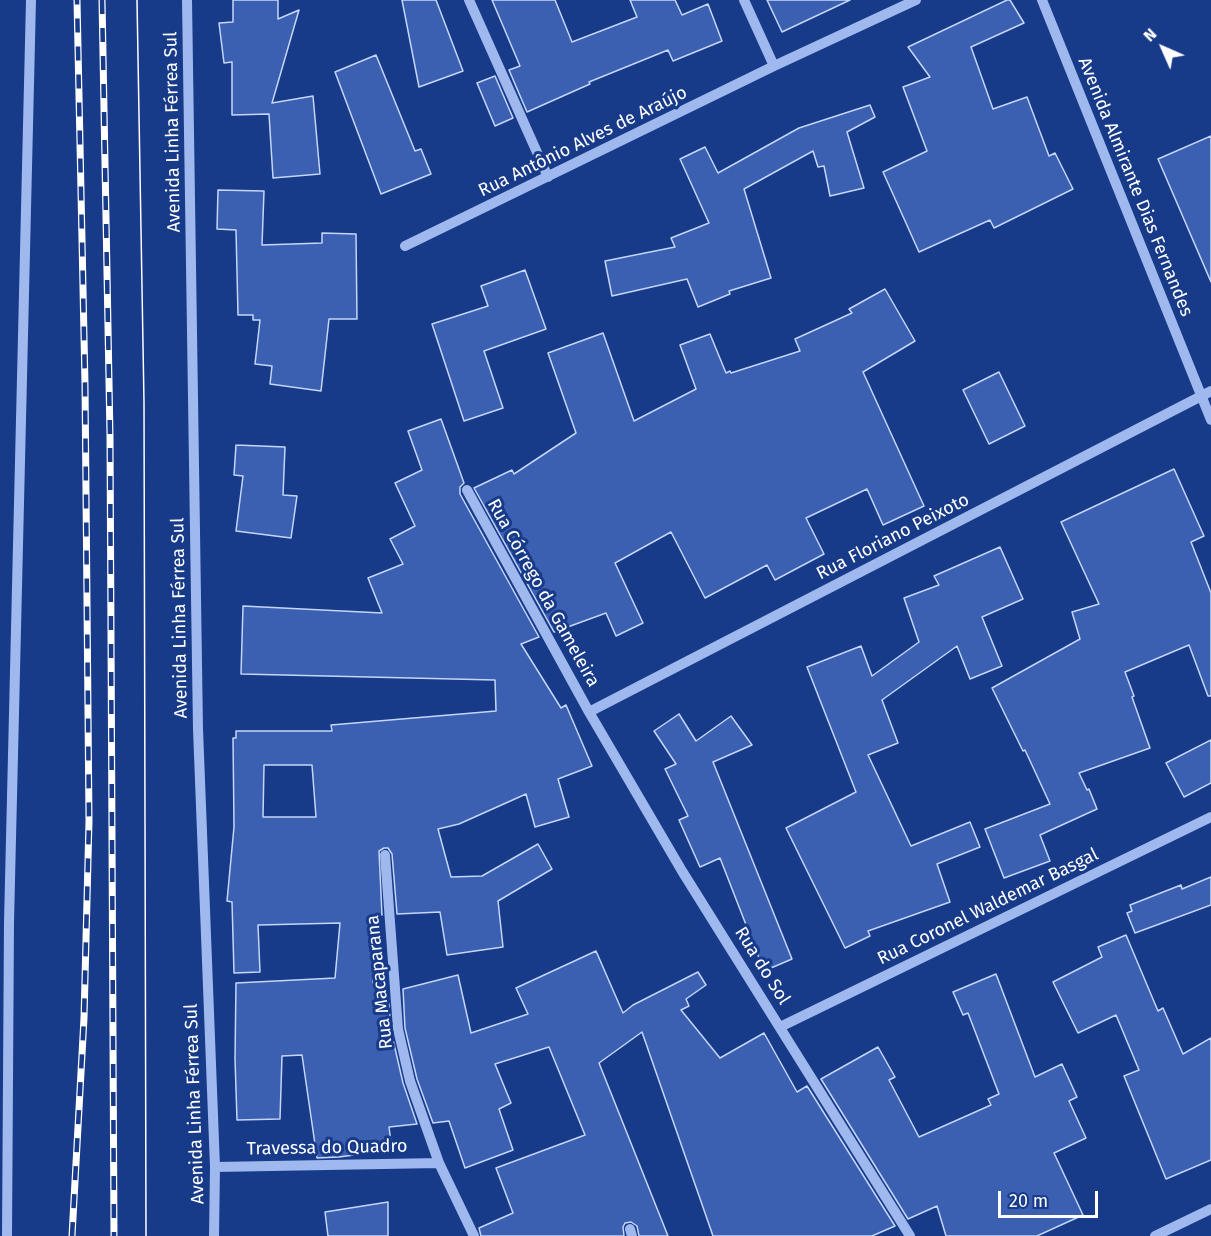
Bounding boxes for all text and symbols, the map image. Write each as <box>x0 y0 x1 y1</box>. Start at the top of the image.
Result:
north arrow <box>1133 18 1193 78</box>
text: N <box>1139 24 1160 45</box>
street label: Avenida Linha Férrea Sul <box>160 31 186 233</box>
street label: Avenida Almirante Dias Fernandes <box>1073 54 1197 320</box>
street label: Rua Antônio Alves de Araújo <box>475 82 691 202</box>
street label: Rua Floriano Peixoto <box>813 489 973 585</box>
street label: Rua Córrego da Gameleira <box>482 495 604 691</box>
street label: Avenida Linha Férrea Sul <box>167 517 193 719</box>
street label: Rua Coronel Waldemar Basgal <box>874 844 1102 970</box>
street label: Rua Macaparana <box>362 914 398 1050</box>
street label: Rua do Sol <box>730 923 794 1009</box>
street label: Avenida Linha Férrea Sul <box>181 1003 209 1205</box>
street label: Travessa do Quadro <box>246 1136 408 1160</box>
scale bar <box>1001 1179 1102 1217</box>
text: 20 m <box>1009 1190 1048 1212</box>

